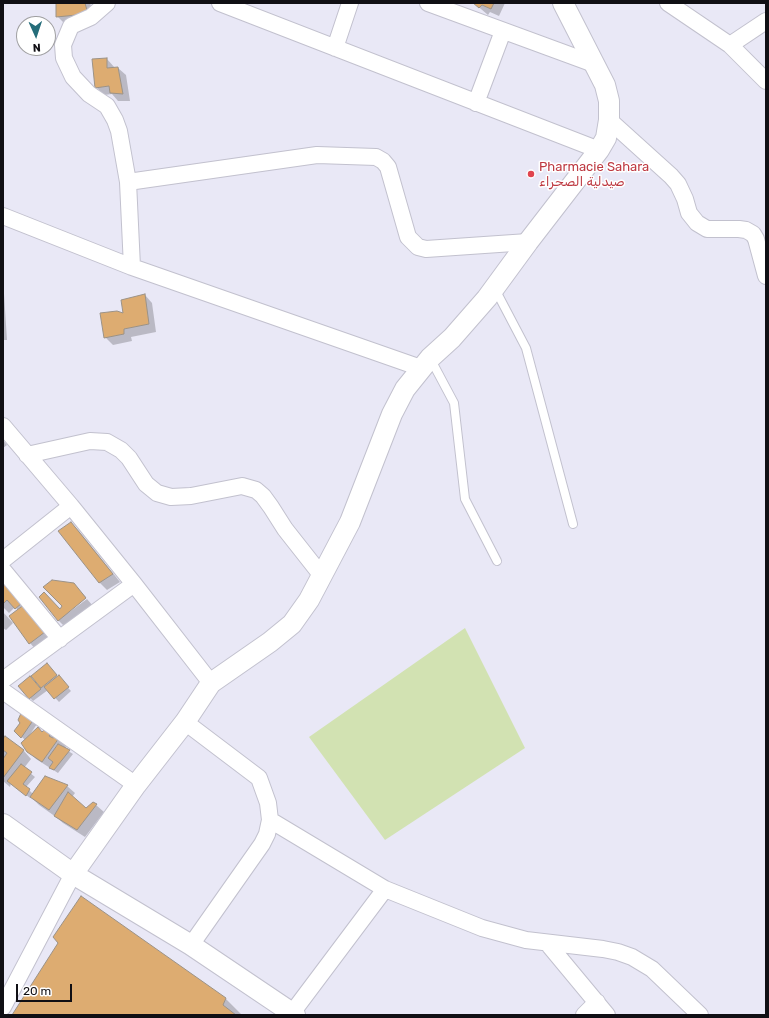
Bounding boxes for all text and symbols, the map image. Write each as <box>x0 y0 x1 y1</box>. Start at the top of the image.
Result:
north arrow <box>16 16 56 56</box>
text: N <box>32 41 41 54</box>
place label: Pharmacie Sahara صيدلية الصحراء <box>539 159 649 190</box>
marker: Pharmacie Sahara صيدلية الصحراء <box>526 169 536 179</box>
scale bar <box>18 976 74 1002</box>
text: 20 m <box>23 984 51 998</box>

